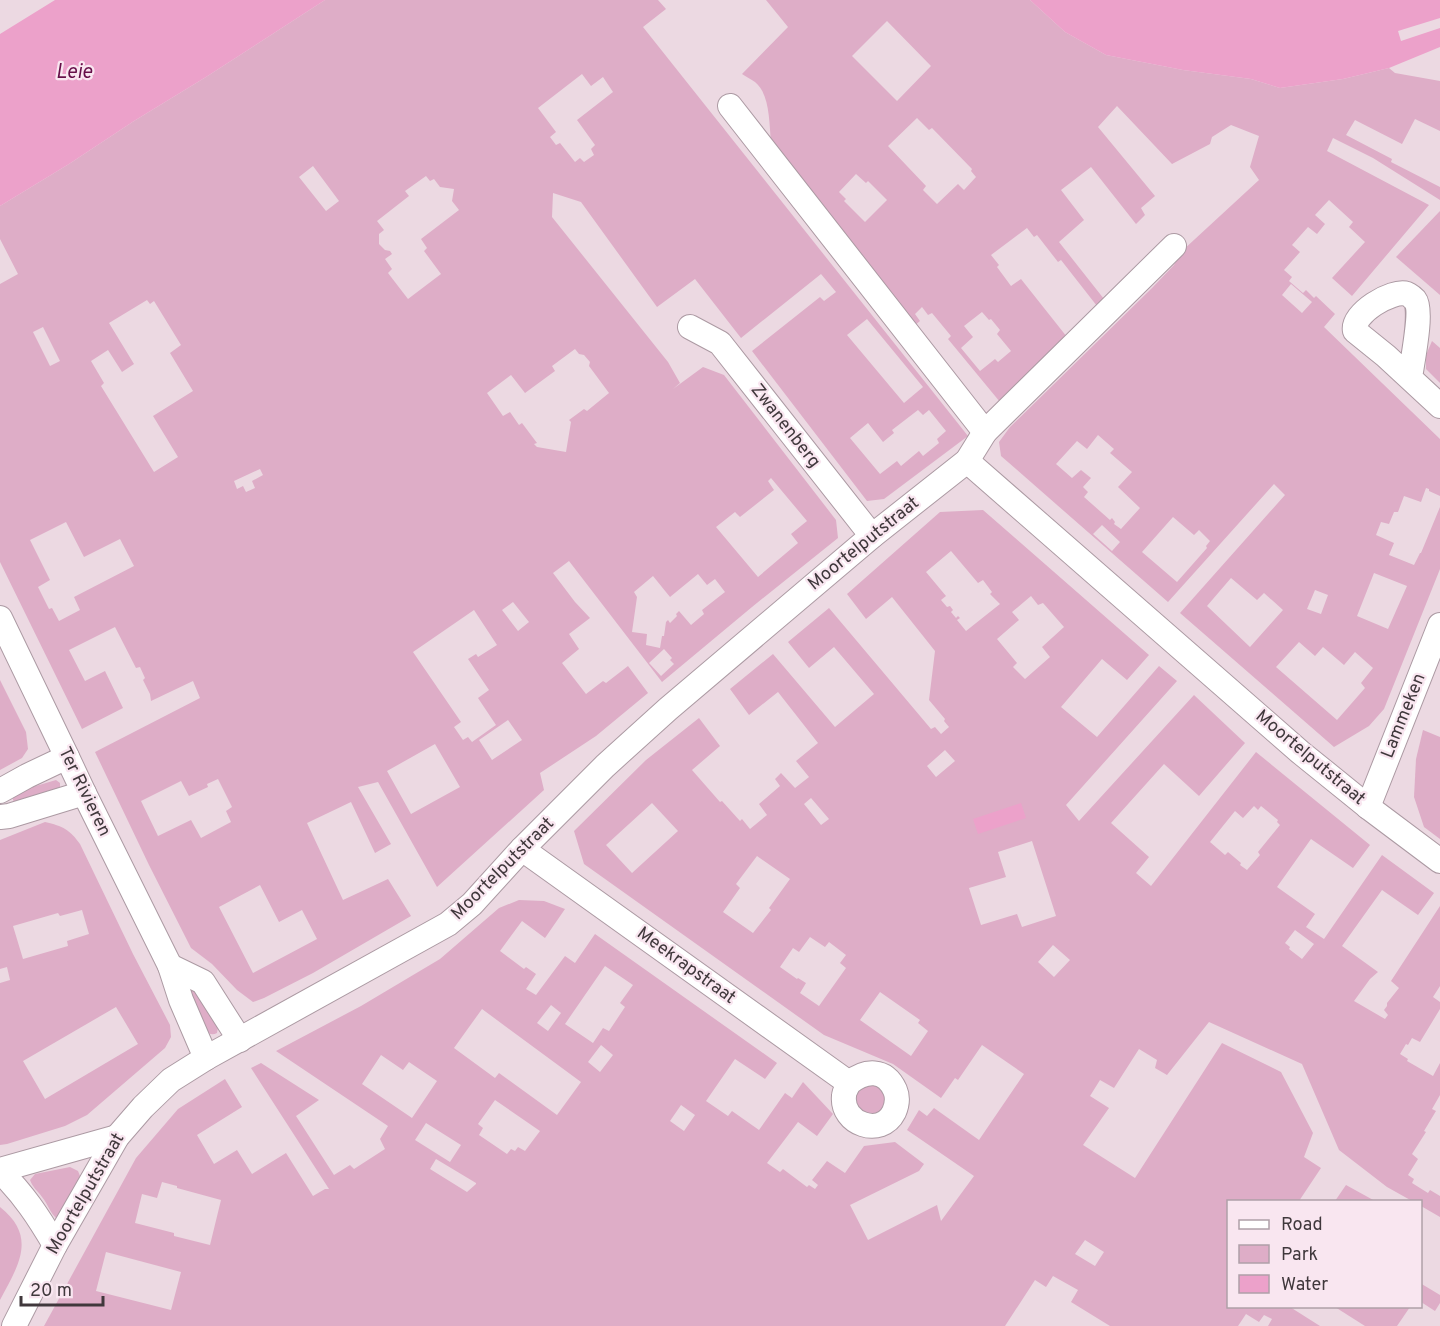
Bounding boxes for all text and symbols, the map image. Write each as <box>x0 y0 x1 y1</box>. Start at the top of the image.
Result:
water label: Leie <box>56 60 93 86</box>
street label: Zwanenberg <box>745 379 825 473</box>
street label: Moortelputstraat <box>804 492 924 596</box>
street label: Lammeken <box>1377 670 1431 762</box>
street label: Moortelputstraat <box>1250 705 1370 811</box>
street label: Ter Rivieren <box>52 743 116 841</box>
street label: Moortelputstraat <box>447 813 559 925</box>
street label: Meekrapstraat <box>632 922 740 1010</box>
street label: Moortelputstraat <box>42 1129 130 1259</box>
legend <box>1227 1200 1422 1308</box>
text: Road <box>1281 1214 1323 1237</box>
text: Park <box>1281 1244 1318 1267</box>
scale bar <box>21 1269 104 1307</box>
text: Water <box>1281 1274 1328 1297</box>
text: 20 m <box>30 1280 72 1303</box>

